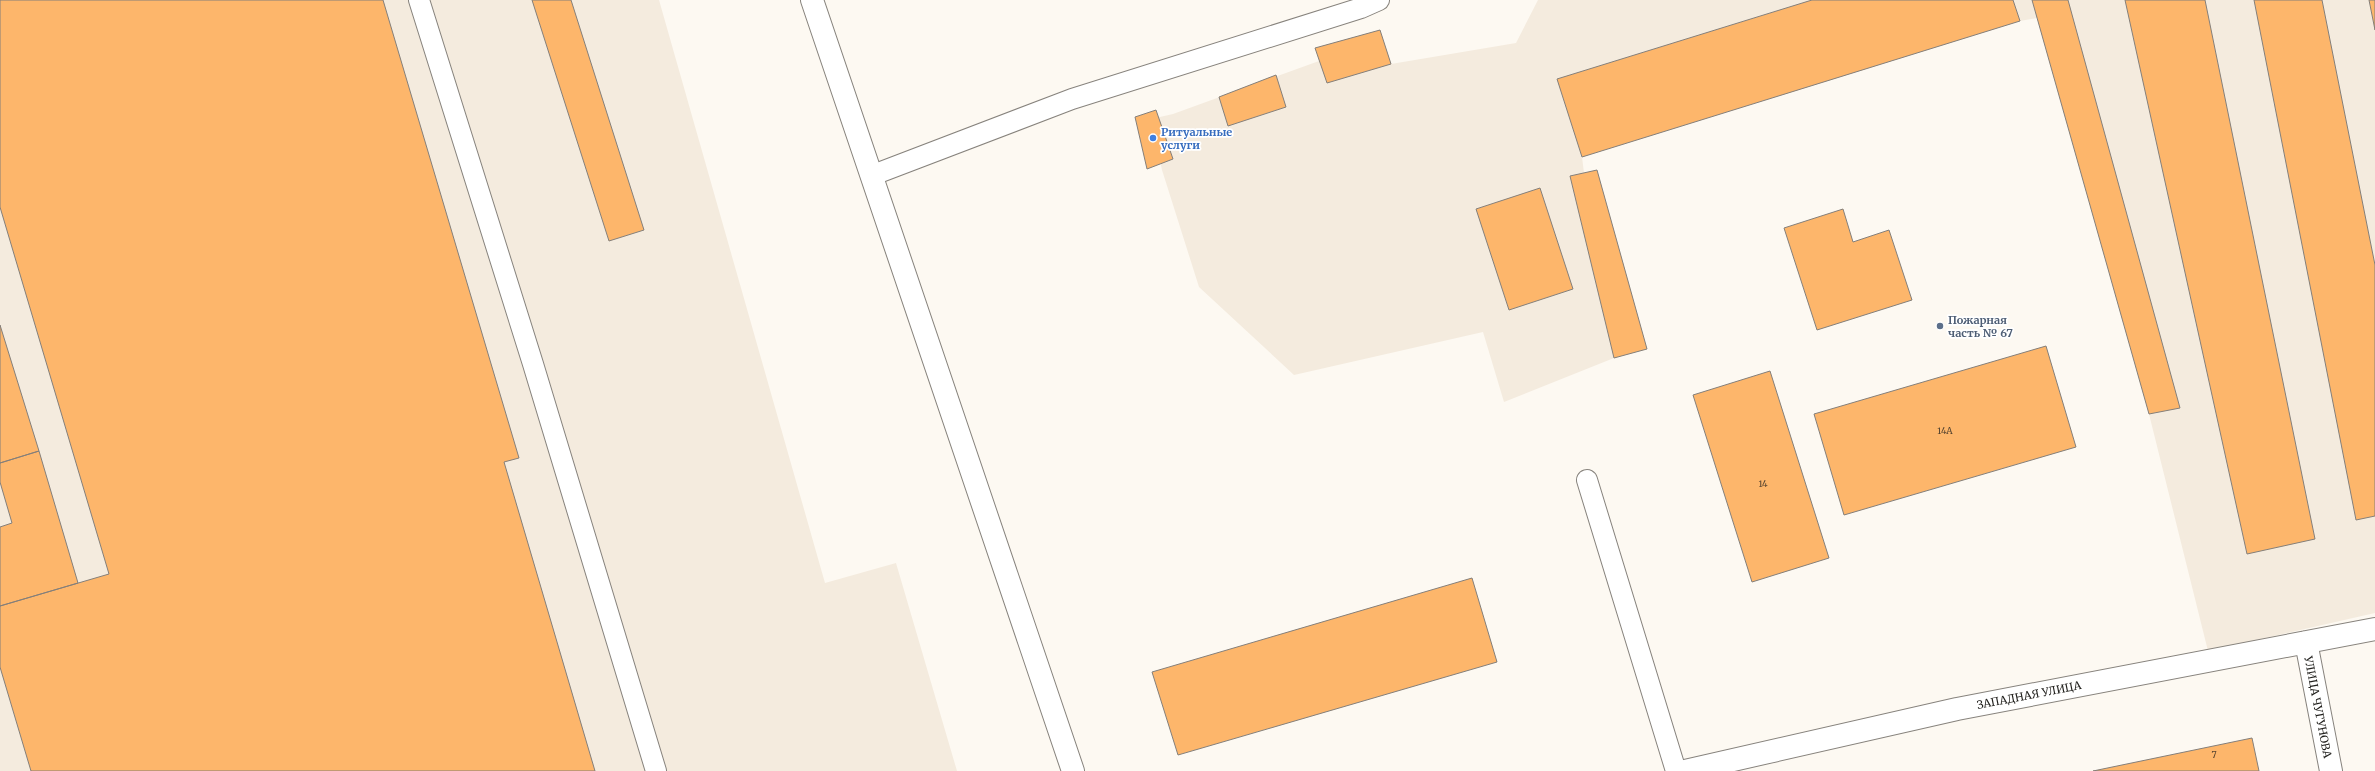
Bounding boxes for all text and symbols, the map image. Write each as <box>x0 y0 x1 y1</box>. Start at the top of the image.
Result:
place label: Ритуальные услуги <box>1161 125 1232 152</box>
marker: Ритуальные услуги <box>1148 133 1158 143</box>
place label: Пожарная часть № 67 <box>1948 313 2013 340</box>
marker: Пожарная часть № 67 <box>1935 321 1945 331</box>
house number: 14А <box>1937 425 1953 436</box>
house number: 14 <box>1758 478 1768 489</box>
street label: УЛИЦА ЧУГУНОВА <box>2301 654 2335 759</box>
street label: ЗАПАДНАЯ УЛИЦА <box>1976 678 2083 712</box>
house number: 7 <box>2211 749 2217 760</box>

